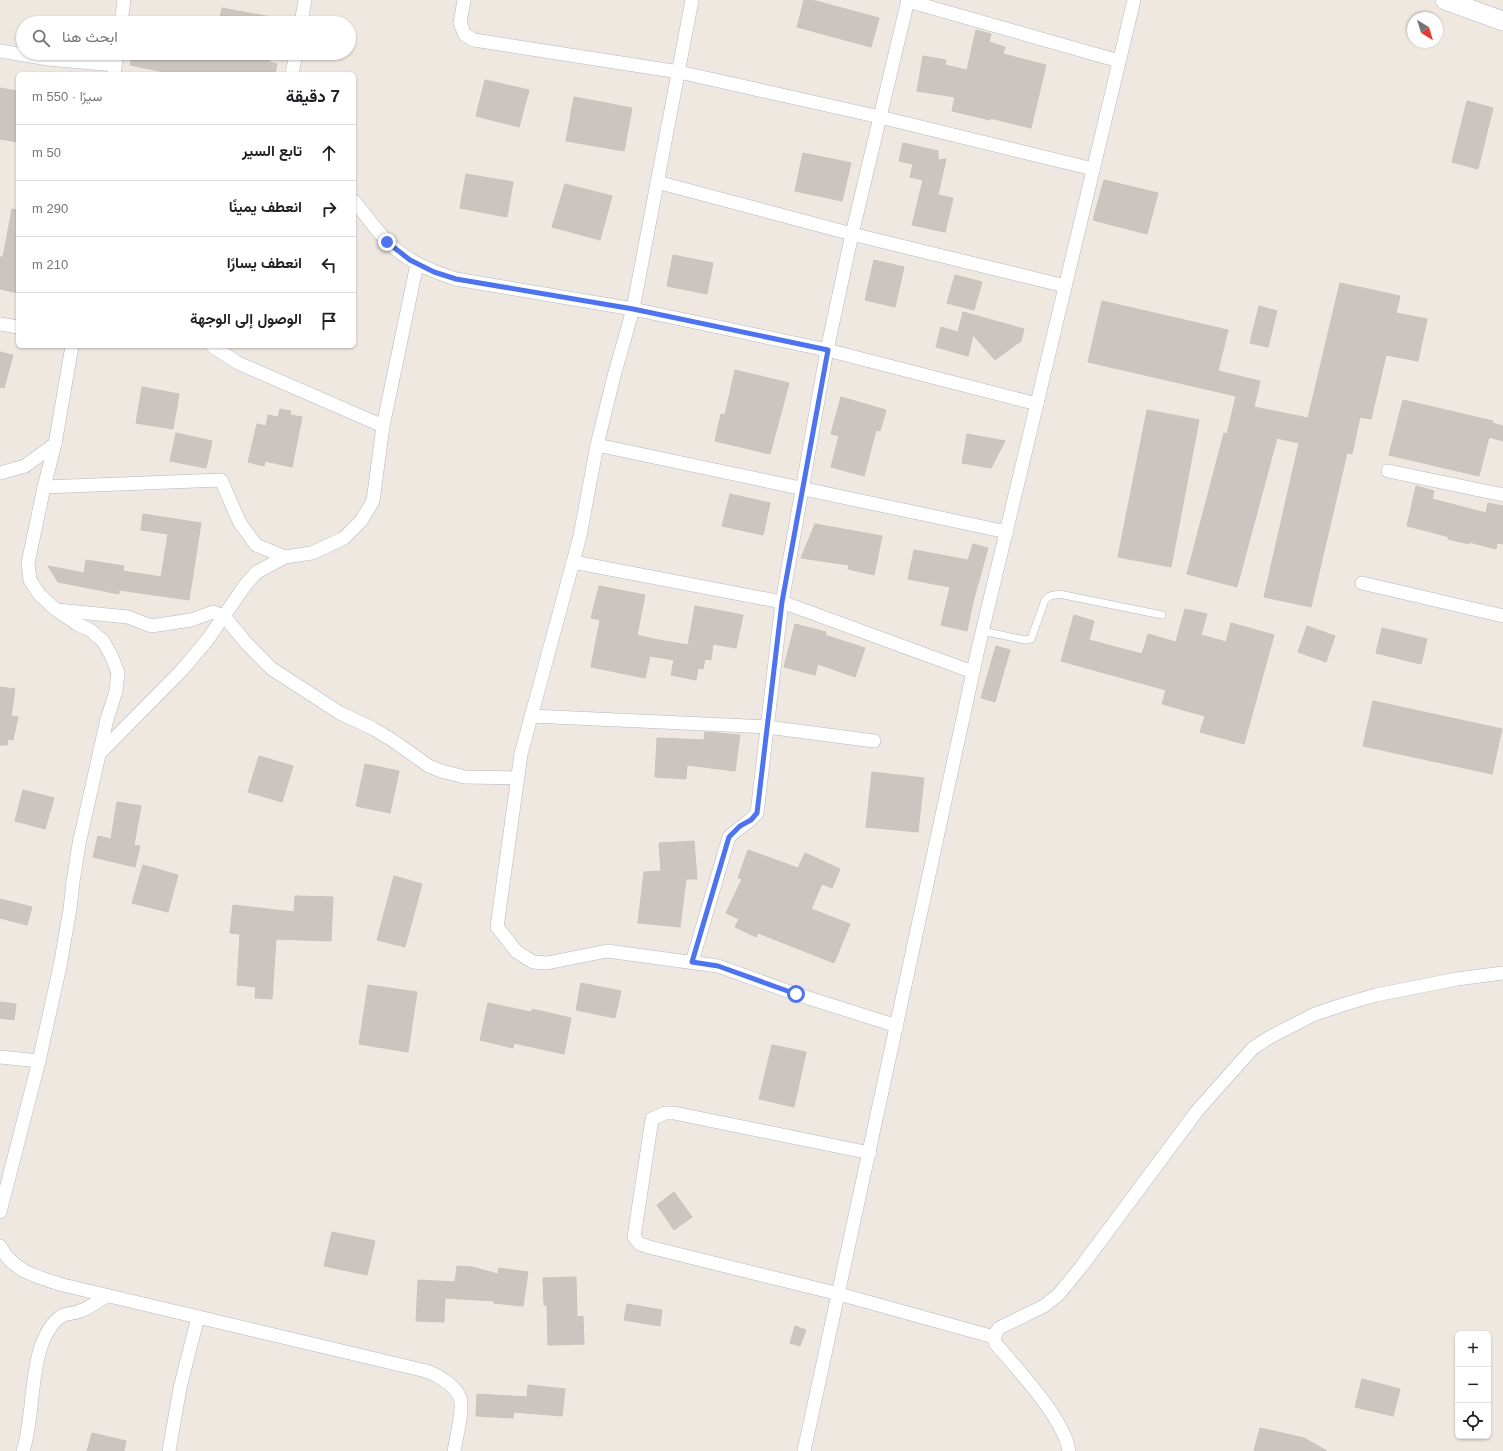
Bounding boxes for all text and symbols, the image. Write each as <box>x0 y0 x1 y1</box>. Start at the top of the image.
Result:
north arrow <box>1407 12 1443 48</box>
search box <box>16 16 356 60</box>
icon: search <box>30 27 52 49</box>
text: ابحث هنا <box>62 28 118 45</box>
text: 7 دقيقة <box>286 87 340 106</box>
text: سيرًا · 550 m <box>32 89 102 104</box>
text: تابع السير <box>242 142 302 159</box>
icon: ahead <box>318 142 340 164</box>
text: 50 m <box>32 145 61 160</box>
text: انعطف يمينًا <box>229 198 302 215</box>
icon: right <box>318 198 340 220</box>
text: 290 m <box>32 201 68 216</box>
route end <box>378 233 396 251</box>
text: انعطف يسارًا <box>227 254 302 271</box>
icon: left <box>318 254 340 276</box>
text: 210 m <box>32 257 68 272</box>
text: الوصول إلى الوجهة <box>190 310 302 327</box>
icon: arrive <box>318 310 340 332</box>
route start <box>787 985 805 1003</box>
map controls <box>1455 1331 1491 1439</box>
button: + <box>1455 1331 1491 1367</box>
button: − <box>1455 1367 1491 1403</box>
button: locate <box>1455 1403 1491 1439</box>

